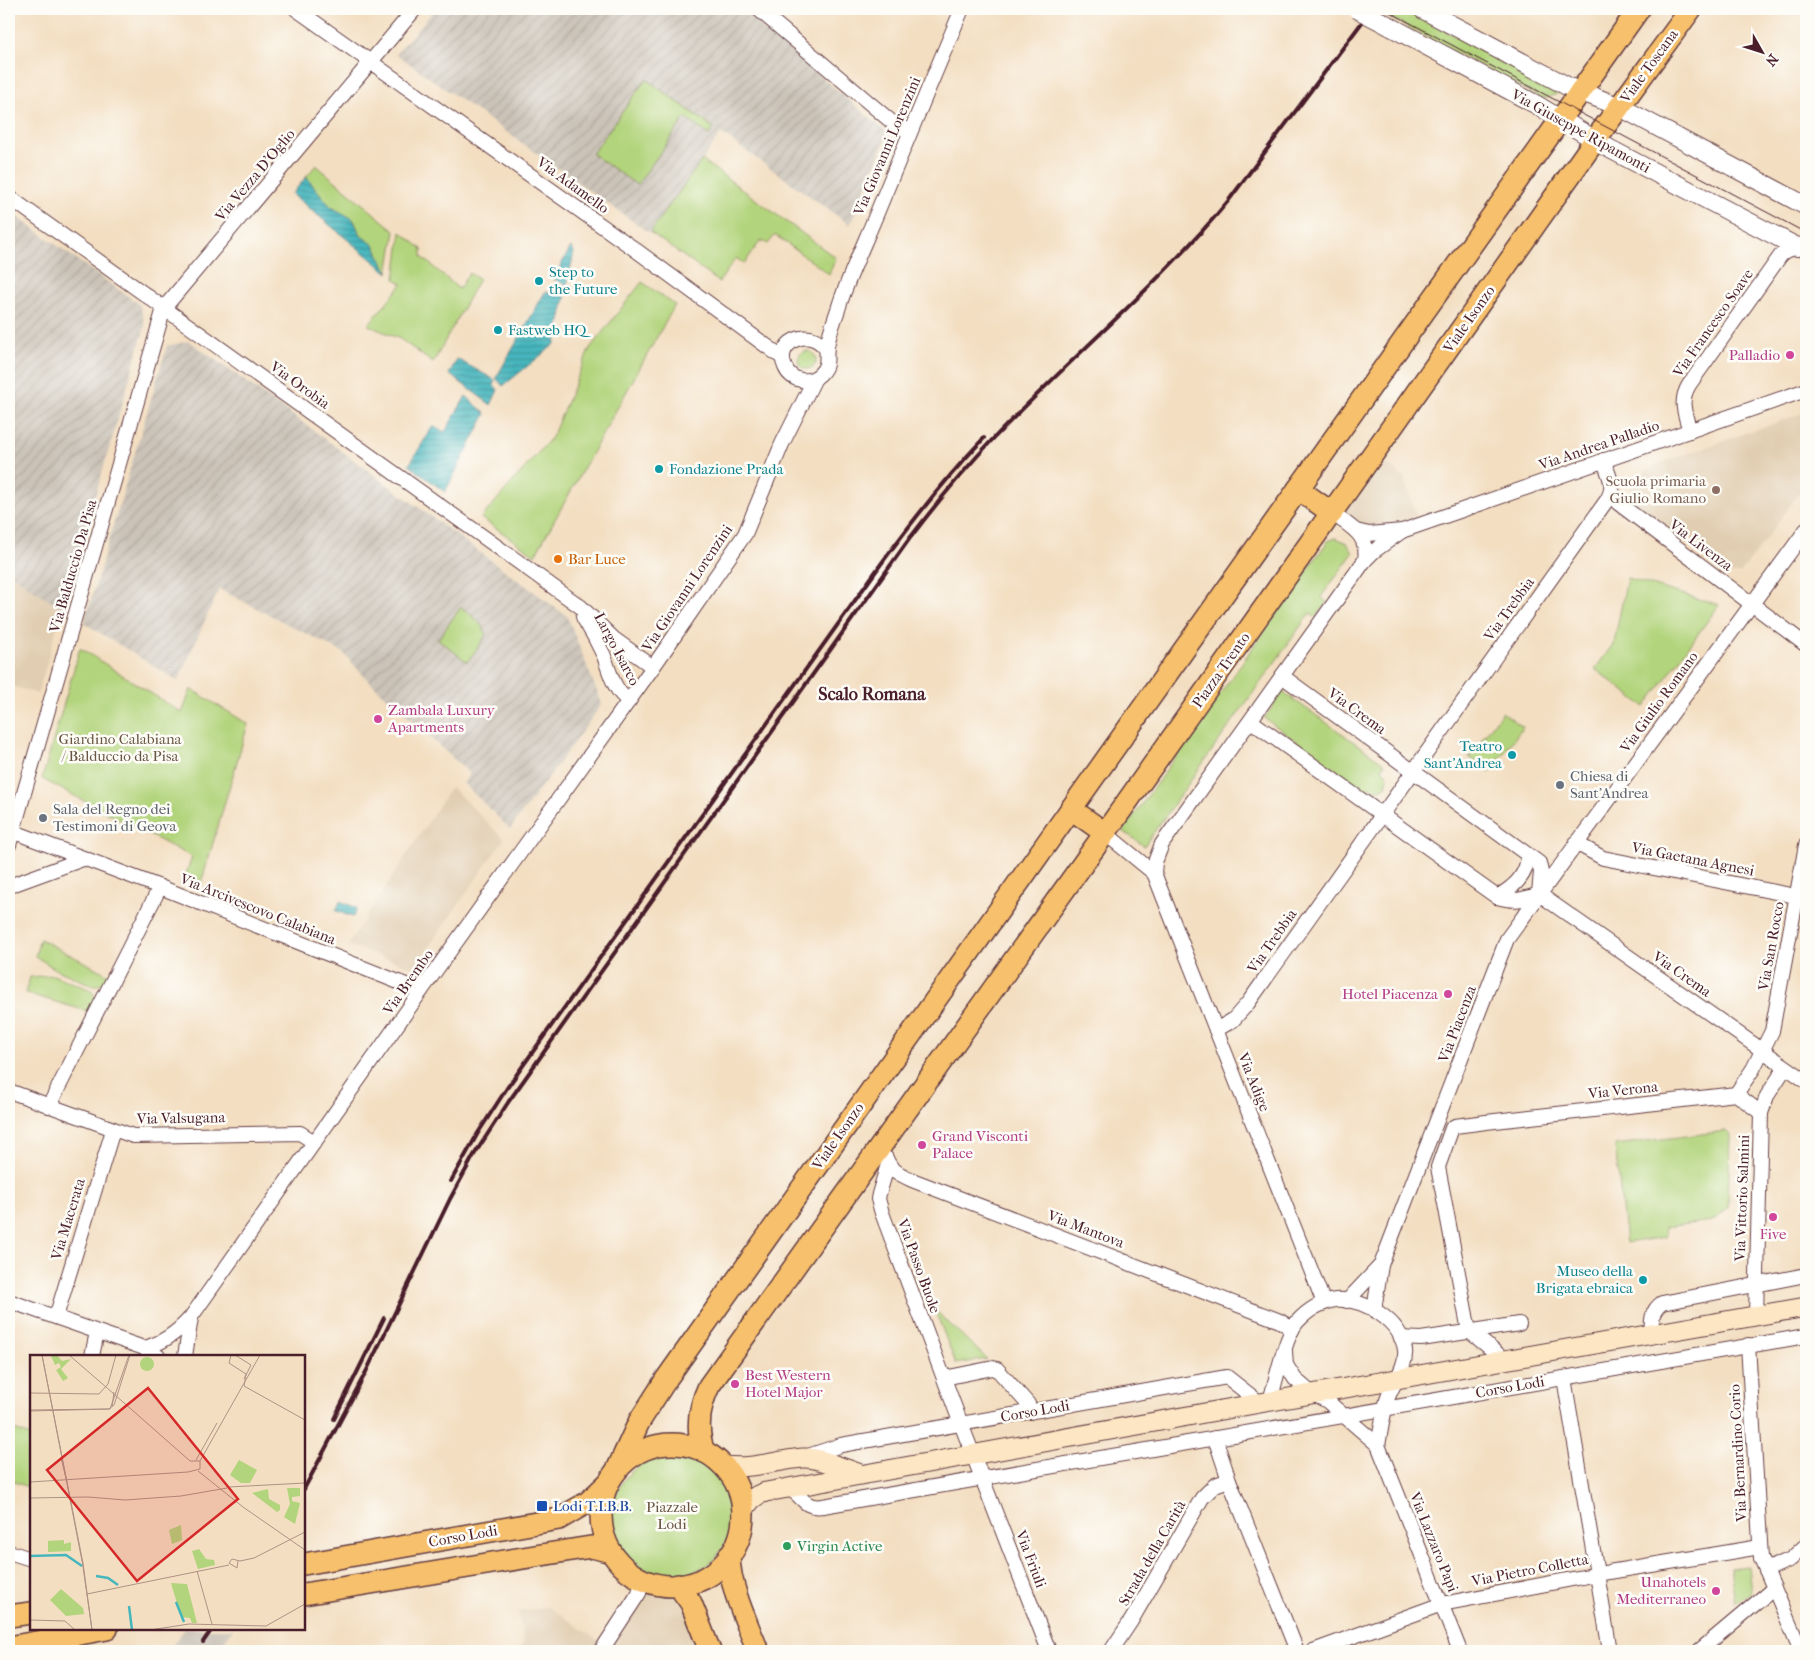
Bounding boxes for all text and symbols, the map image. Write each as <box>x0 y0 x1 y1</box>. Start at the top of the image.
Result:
street label: Viale Toscana <box>1616 25 1682 107</box>
north arrow <box>1738 28 1788 78</box>
text: N <box>1762 50 1782 70</box>
street label: Via Giovanni Lorenzini <box>849 73 925 219</box>
street label: Via Giuseppe Ripamonti <box>1507 85 1654 177</box>
street label: Via Vezza D'Oglio <box>211 125 299 225</box>
street label: Via Adamello <box>533 152 613 217</box>
place label: Step to the Future <box>549 263 618 298</box>
street label: Via Francesco Soave <box>1668 265 1757 381</box>
marker: Step to the Future <box>533 275 545 287</box>
street label: Viale Isonzo <box>1439 282 1499 357</box>
place label: Fastweb HQ <box>508 321 592 339</box>
marker: Fastweb HQ <box>492 324 504 336</box>
place label: Palladio <box>1729 346 1780 364</box>
marker: Palladio <box>1784 349 1796 361</box>
street label: Via Orobia <box>266 357 334 413</box>
street label: Via Andrea Palladio <box>1536 416 1662 474</box>
place label: Fondazione Prada <box>669 460 784 478</box>
marker: Fondazione Prada <box>653 463 665 475</box>
place label: Scuola primaria Giulio Romano <box>1605 472 1707 507</box>
marker: Scuola primaria Giulio Romano <box>1710 484 1722 496</box>
street label: Via Balduccio Da Pisa <box>45 496 101 636</box>
street label: Via Livenza <box>1665 515 1737 575</box>
street label: Via Giovanni Lorenzini <box>637 521 736 656</box>
place label: Bar Luce <box>568 550 626 568</box>
marker: Bar Luce <box>552 553 564 565</box>
street label: Via Trebbia <box>1479 573 1539 645</box>
street label: Largo Isarco <box>590 609 644 689</box>
street label: Piazza Trento <box>1188 628 1254 711</box>
street label: Via Giulio Romano <box>1616 648 1702 757</box>
street label: Via Crema <box>1324 683 1390 739</box>
district label: Scalo Romana <box>818 684 926 705</box>
place label: Zambala Luxury Apartments <box>387 701 496 736</box>
marker: Zambala Luxury Apartments <box>372 713 384 725</box>
park label: Giardino Calabiana / Balduccio da Pisa <box>58 730 183 765</box>
place label: Teatro Sant'Andrea <box>1424 737 1503 772</box>
marker: Teatro Sant'Andrea <box>1506 749 1518 761</box>
place label: Chiesa di Sant'Andrea <box>1570 767 1649 802</box>
marker: Chiesa di Sant'Andrea <box>1554 779 1566 791</box>
place label: Sala del Regno dei Testimoni di Geova <box>53 800 177 835</box>
marker: Sala del Regno dei Testimoni di Geova <box>37 812 49 824</box>
street label: Via Gaetana Agnesi <box>1629 838 1756 880</box>
street label: Via Arcivescovo Calabiana <box>177 869 339 949</box>
street label: Via San Rocco <box>1754 900 1788 993</box>
street label: Via Trebbia <box>1243 905 1301 977</box>
street label: Via Brembo <box>378 946 437 1019</box>
street label: Via Crema <box>1648 947 1716 1001</box>
street label: Via Piacenza <box>1434 982 1480 1066</box>
place label: Hotel Piacenza <box>1342 985 1439 1003</box>
marker: Hotel Piacenza <box>1442 988 1454 1000</box>
street label: Via Adige <box>1234 1049 1274 1115</box>
street label: Via Verona <box>1586 1077 1660 1103</box>
street label: Viale Isonzo <box>808 1099 868 1174</box>
street label: Via Valsugana <box>135 1108 227 1128</box>
place label: Grand Visconti Palace <box>932 1127 1029 1162</box>
street label: Via Vittorio Salmini <box>1731 1134 1753 1263</box>
marker: Grand Visconti Palace <box>916 1139 928 1151</box>
street label: Via Macerata <box>47 1175 89 1263</box>
street label: Via Mantova <box>1044 1206 1128 1252</box>
marker: Five <box>1767 1211 1779 1223</box>
street label: Via Passo Buole <box>893 1215 945 1316</box>
place label: Five <box>1760 1225 1787 1243</box>
place label: Museo della Brigata ebraica <box>1536 1262 1634 1297</box>
marker: Museo della Brigata ebraica <box>1637 1274 1649 1286</box>
inset map <box>30 1355 305 1630</box>
place label: Best Western Hotel Major <box>745 1366 831 1401</box>
street label: Corso Lodi <box>1474 1372 1546 1402</box>
marker: Best Western Hotel Major <box>729 1378 741 1390</box>
street label: Via Bernardino Corio <box>1725 1383 1751 1523</box>
street label: Corso Lodi <box>999 1396 1071 1426</box>
street label: Via Lazzaro Papi <box>1405 1489 1462 1595</box>
street label: Strada della Carità <box>1115 1496 1190 1609</box>
place label: Lodi T.I.B.B. <box>553 1497 632 1515</box>
park label: Piazzale Lodi <box>646 1498 699 1533</box>
marker: Lodi T.I.B.B. <box>535 1499 549 1513</box>
street label: Corso Lodi <box>427 1521 499 1551</box>
street label: Via Friuli <box>1011 1527 1050 1591</box>
place label: Virgin Active <box>796 1537 883 1555</box>
marker: Virgin Active <box>781 1540 793 1552</box>
street label: Via Pietro Colletta <box>1469 1550 1591 1590</box>
place label: Unahotels Mediterraneo <box>1616 1573 1706 1608</box>
marker: Unahotels Mediterraneo <box>1710 1585 1722 1597</box>

